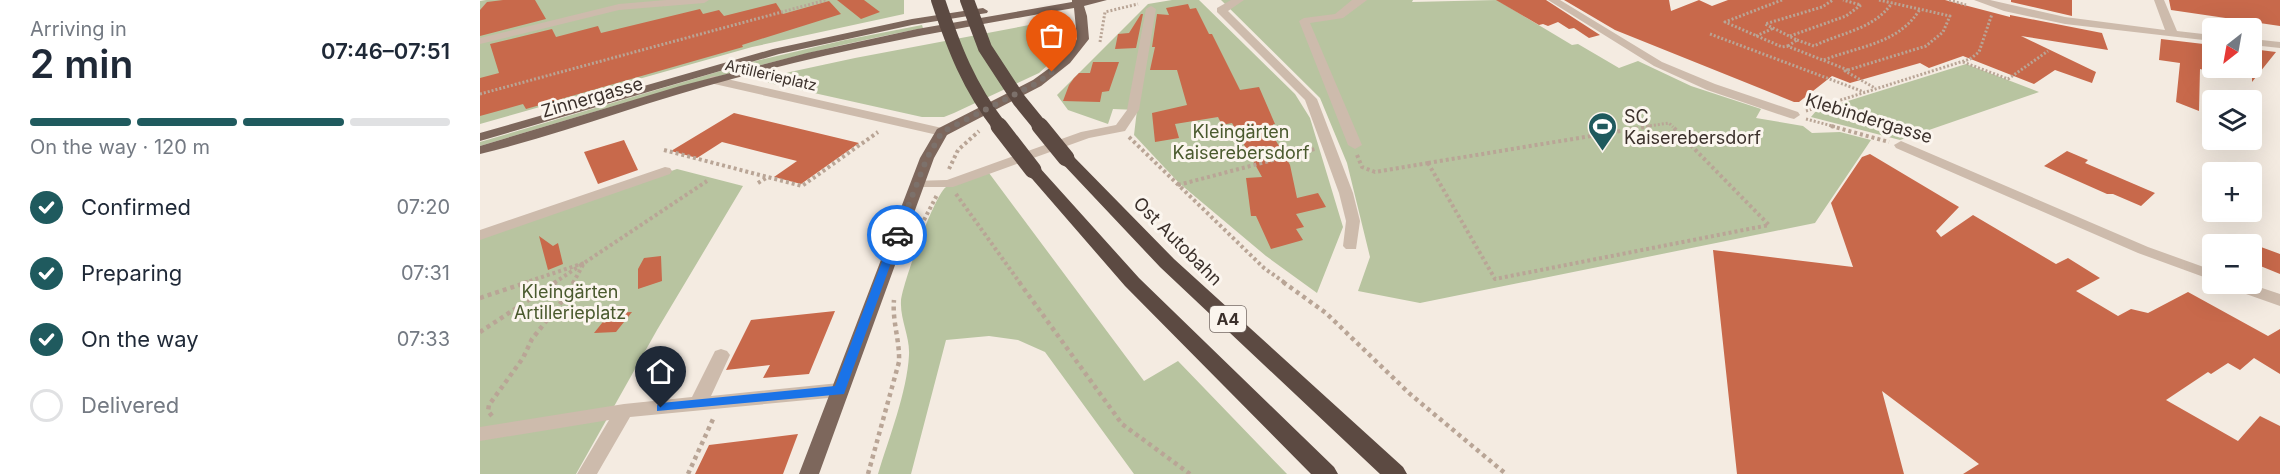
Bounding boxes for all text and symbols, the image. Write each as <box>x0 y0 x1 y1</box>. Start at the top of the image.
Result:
pin <box>1026 10 1077 72</box>
text: Arriving in <box>30 17 127 41</box>
north arrow <box>2202 18 2262 78</box>
map controls <box>2202 18 2262 294</box>
icon: bag <box>1035 19 1068 52</box>
text: 07:46–07:51 <box>321 38 450 64</box>
text: 2 min <box>30 40 133 87</box>
street label: Artillerieplatz <box>723 55 819 95</box>
street label: Zinnergasse <box>539 72 645 122</box>
street label: Klebindergasse <box>1803 89 1935 147</box>
button: layers <box>2202 90 2262 150</box>
place label: SC Kaiserebersdorf <box>1624 106 1761 148</box>
sports icon: SC Kaiserebersdorf <box>1587 110 1619 152</box>
park label: Kleingärten Kaiserebersdorf <box>1173 121 1310 163</box>
text: On the way · 120 m <box>30 135 210 159</box>
button: + <box>2202 162 2262 222</box>
icon: check <box>30 191 63 224</box>
street label: Ost Autobahn <box>1129 192 1227 290</box>
text: Confirmed <box>81 194 191 220</box>
text: 07:20 <box>397 195 450 219</box>
courier <box>867 205 927 265</box>
icon: car <box>881 219 914 252</box>
button: − <box>2202 234 2262 294</box>
icon: check <box>30 257 63 290</box>
text: Preparing <box>81 260 182 286</box>
text: 07:31 <box>401 261 450 285</box>
park label: Kleingärten Artillerieplatz <box>514 281 626 323</box>
road number: A4 <box>1210 306 1246 332</box>
icon: check <box>30 323 63 356</box>
text: On the way <box>81 326 199 352</box>
text: 07:33 <box>397 327 450 351</box>
pin <box>635 346 686 408</box>
icon: home <box>644 355 677 388</box>
text: Delivered <box>81 392 179 418</box>

